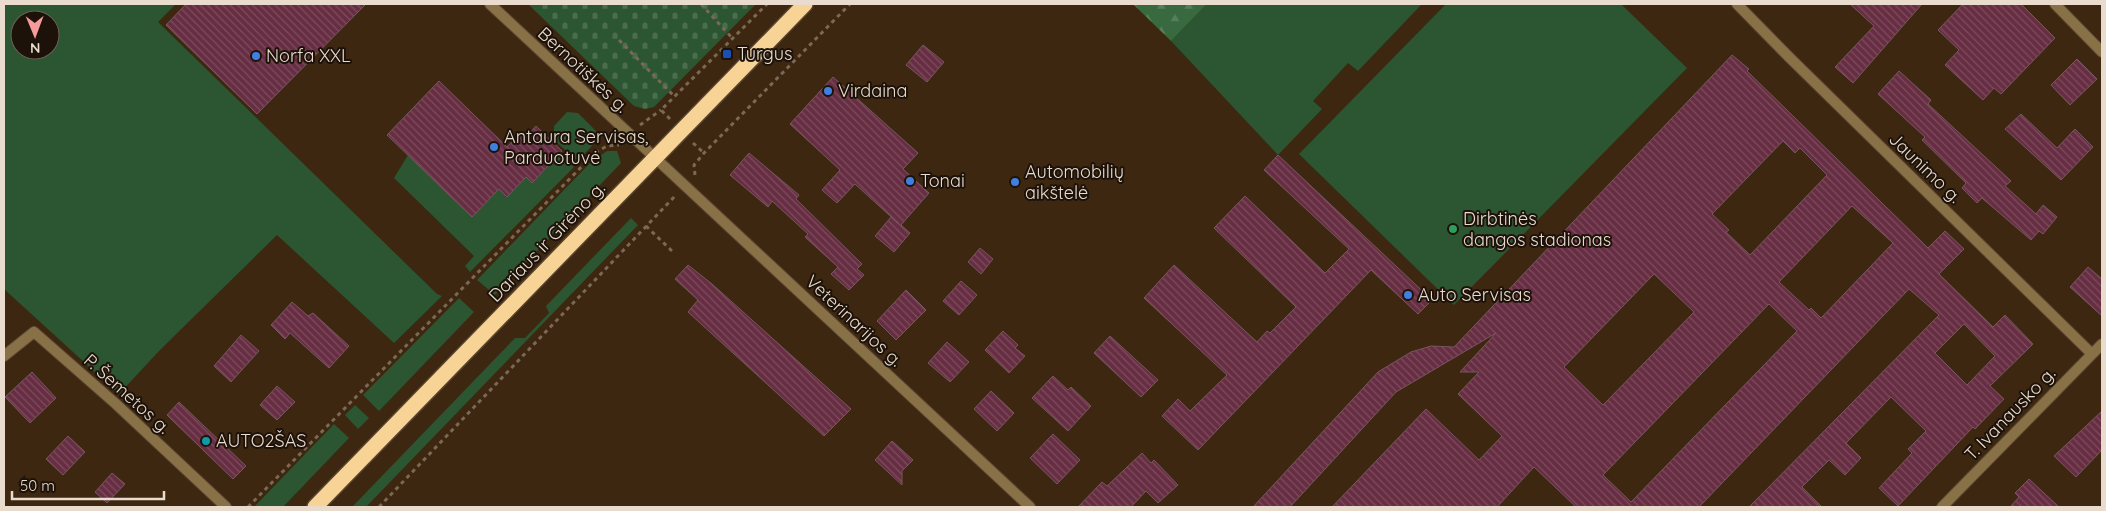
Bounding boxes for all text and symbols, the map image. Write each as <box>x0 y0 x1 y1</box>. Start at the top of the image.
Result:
north arrow <box>10 10 60 60</box>
street label: Bernotiškės g. <box>533 22 634 118</box>
text: N <box>30 39 41 57</box>
place label: Turgus <box>737 42 792 65</box>
place label: Norfa XXL <box>266 44 351 67</box>
marker: Turgus <box>721 48 733 60</box>
marker: Norfa XXL <box>250 50 262 62</box>
place label: Virdaina <box>838 79 907 102</box>
marker: Virdaina <box>822 85 834 97</box>
place label: Antaura Servisas, Parduotuvė <box>504 125 649 169</box>
street label: Jaunimo g. <box>1884 127 1967 208</box>
marker: Antaura Servisas, Parduotuvė <box>488 141 500 153</box>
place label: Automobilių aikštelė <box>1025 160 1124 204</box>
place label: Tonai <box>920 169 965 192</box>
marker: Tonai <box>904 175 916 187</box>
marker: Automobilių aikštelė <box>1009 176 1021 188</box>
street label: Dariaus ir Girėno g. <box>483 177 610 307</box>
place label: Dirbtinės dangos stadionas <box>1463 207 1611 251</box>
marker: Dirbtinės dangos stadionas <box>1447 223 1459 235</box>
street label: Veterinarijos g. <box>801 270 908 371</box>
place label: Auto Servisas <box>1418 283 1531 306</box>
marker: Auto Servisas <box>1402 289 1414 301</box>
street label: P. Šemetos g. <box>79 349 175 439</box>
street label: T. Ivanausko g. <box>1959 362 2060 465</box>
place label: AUTO2ŠAS <box>216 429 306 452</box>
marker: AUTO2ŠAS <box>200 435 212 447</box>
scale bar <box>12 468 165 500</box>
text: 50 m <box>20 476 55 495</box>

